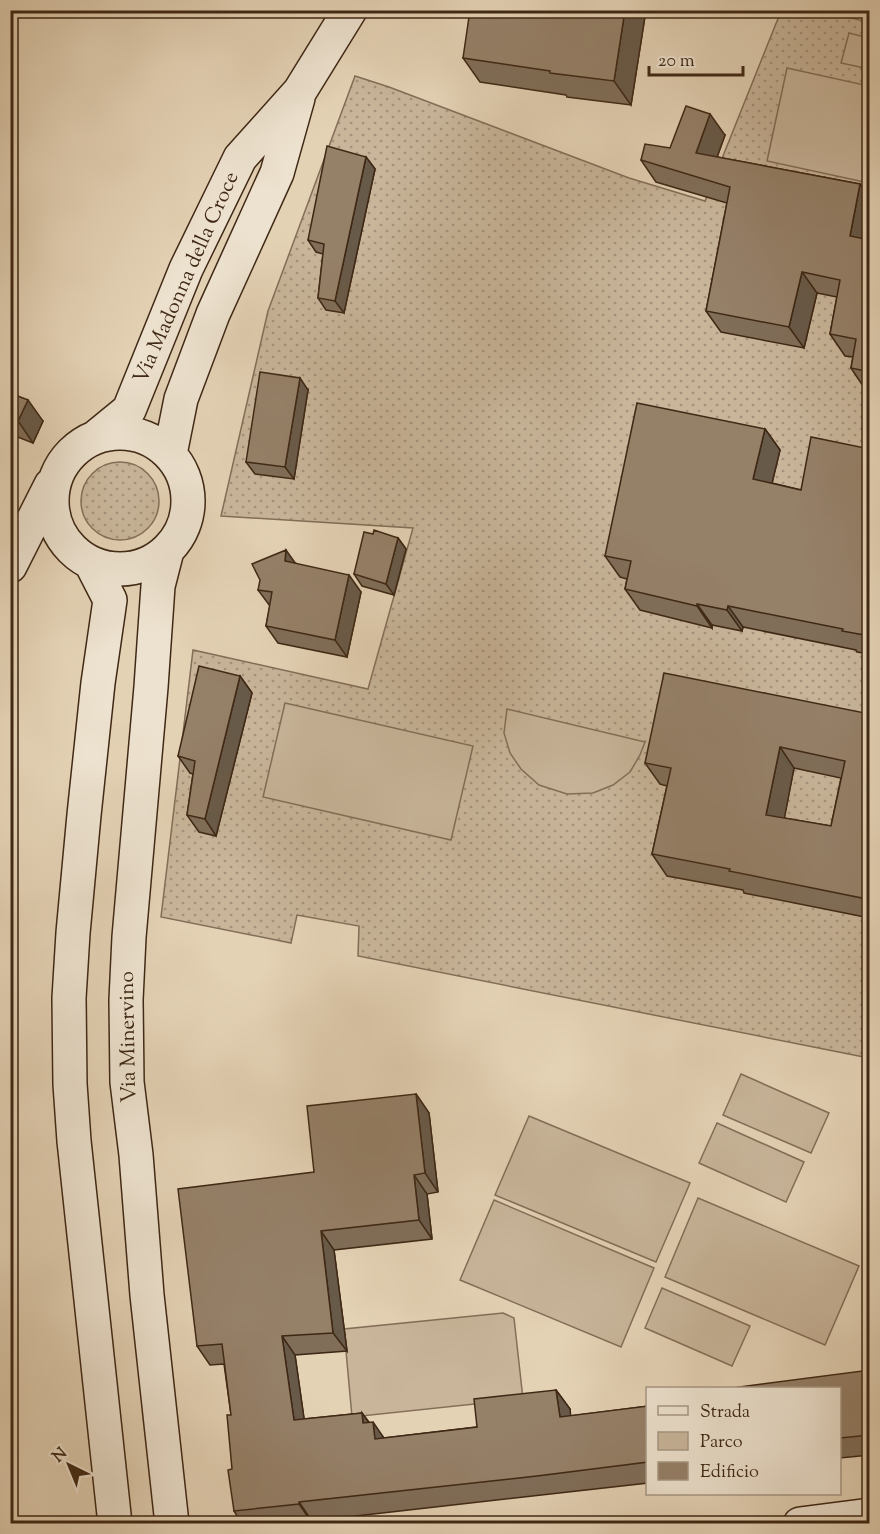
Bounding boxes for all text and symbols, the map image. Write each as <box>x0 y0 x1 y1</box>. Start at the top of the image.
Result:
scale bar <box>649 39 744 77</box>
text: 20 m <box>658 49 695 75</box>
street label: Via Madonna della Croce <box>127 167 247 389</box>
street label: Via Minervino <box>113 971 145 1103</box>
legend <box>646 1387 841 1495</box>
text: Strada <box>700 1400 750 1426</box>
text: Parco <box>700 1430 743 1456</box>
north arrow <box>39 1435 99 1495</box>
text: N <box>48 1443 73 1469</box>
text: Edificio <box>700 1460 759 1486</box>

